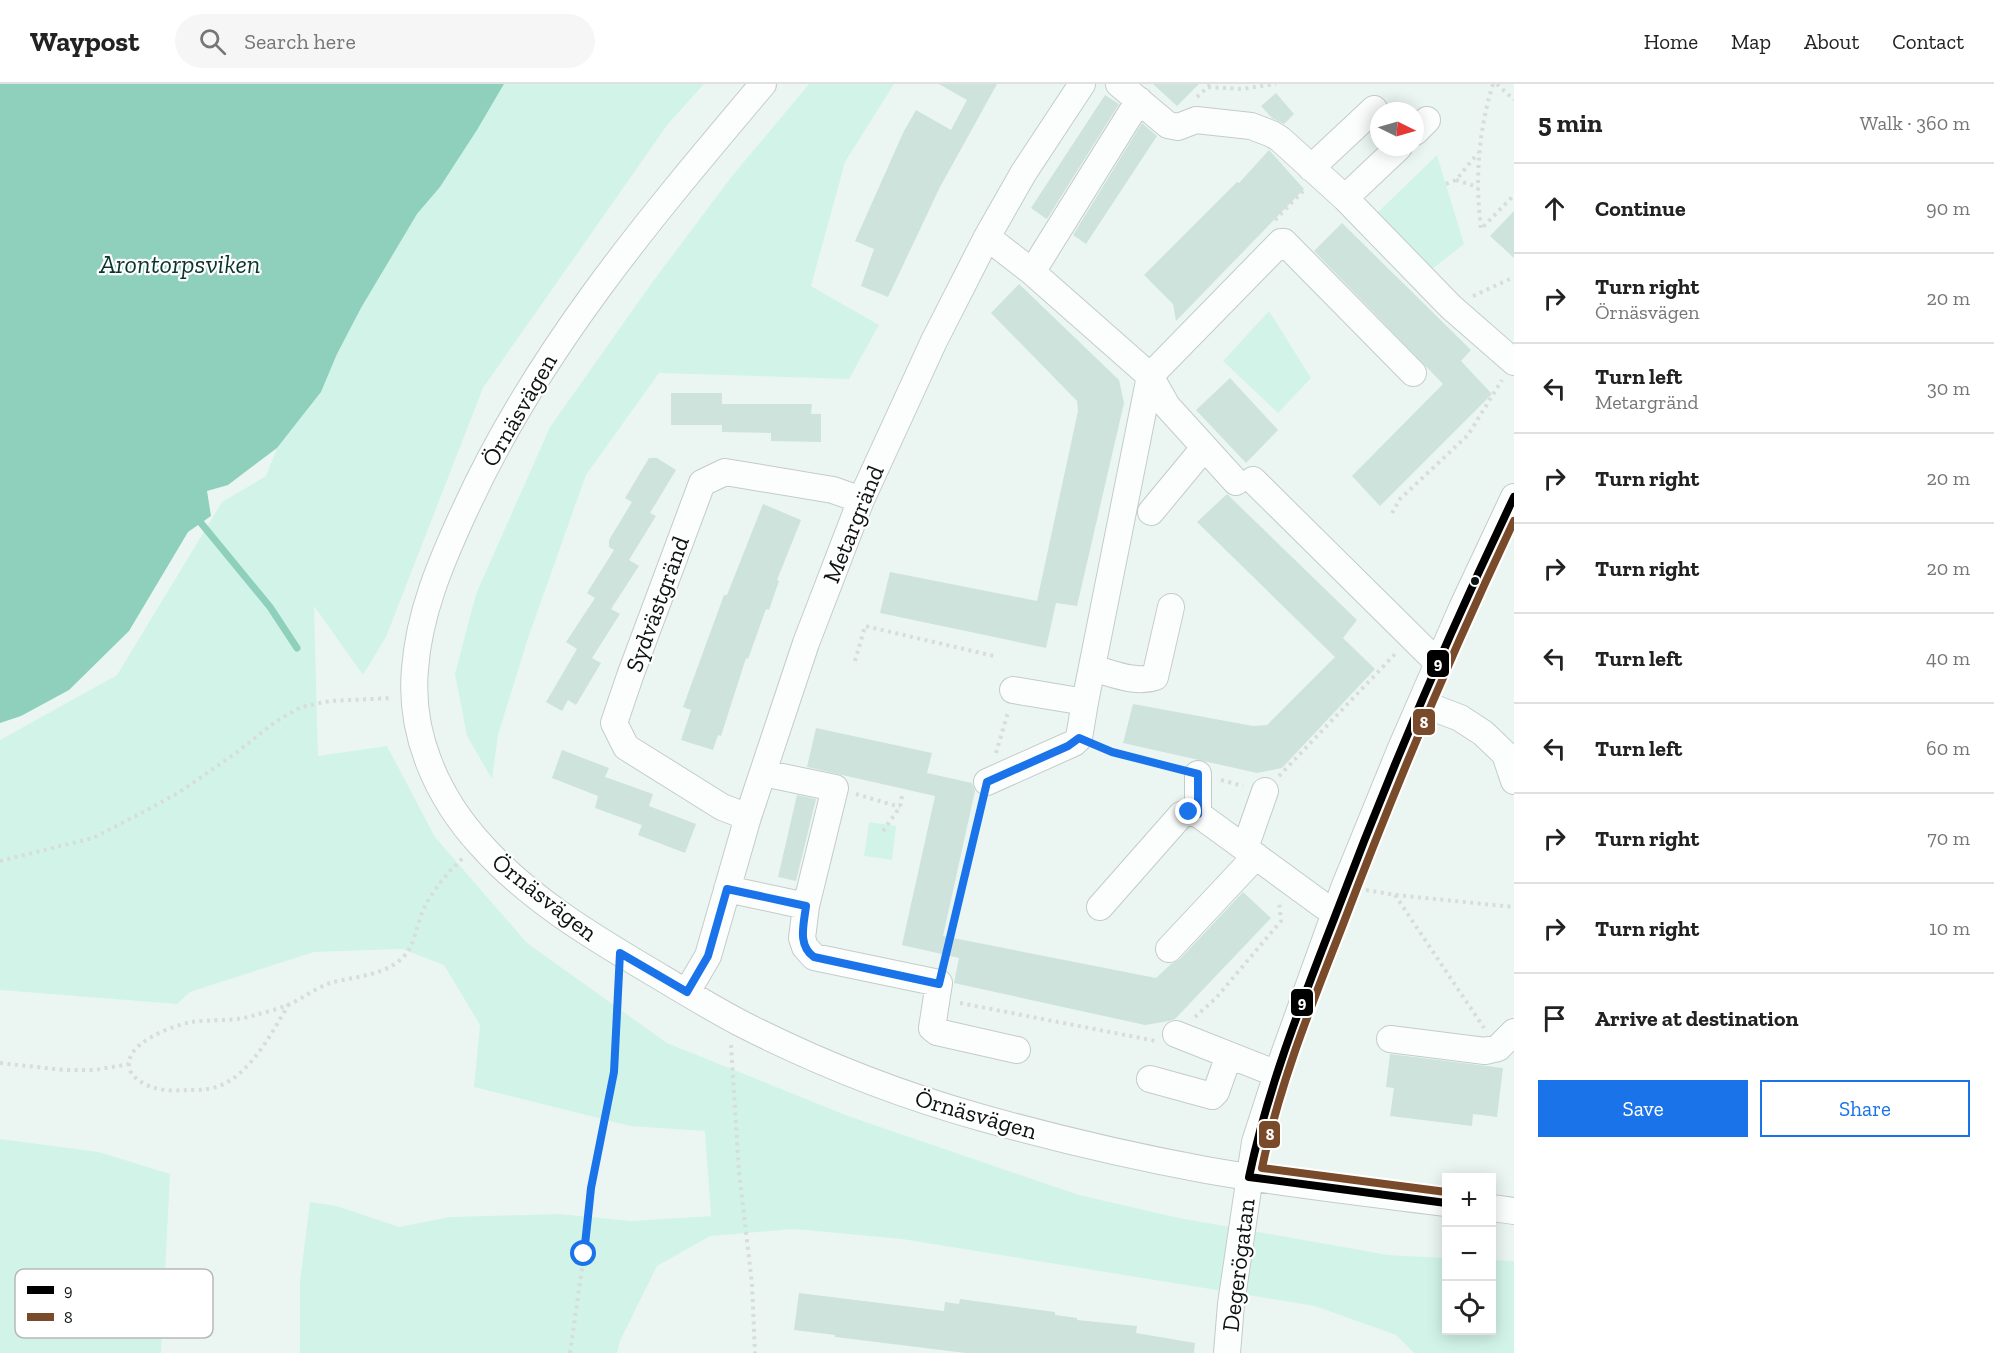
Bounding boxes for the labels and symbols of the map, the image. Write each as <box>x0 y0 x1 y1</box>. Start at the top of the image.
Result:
north arrow <box>1370 102 1424 156</box>
water label: Arontorpsviken <box>99 248 260 280</box>
street label: Örnäsvägen <box>475 348 563 472</box>
street label: Metargränd <box>816 461 890 587</box>
street label: Sydvästgränd <box>619 532 695 676</box>
unlabelled marker <box>1469 575 1481 587</box>
line badge: 9 <box>1426 649 1450 678</box>
text: 9 <box>1434 654 1443 673</box>
line badge: 8 <box>1412 708 1436 736</box>
text: 8 <box>1420 713 1429 732</box>
route end <box>1175 798 1201 824</box>
street label: Örnäsvägen <box>487 847 604 947</box>
line badge: 9 <box>1290 988 1314 1017</box>
text: 9 <box>1298 993 1307 1012</box>
street label: Örnäsvägen <box>912 1083 1041 1145</box>
line badge: 8 <box>1258 1120 1281 1149</box>
text: 8 <box>1266 1125 1275 1144</box>
street label: Degerögatan <box>1215 1196 1261 1333</box>
route start <box>570 1240 596 1266</box>
legend <box>15 1269 213 1338</box>
text: 9 <box>64 1281 73 1300</box>
text: 8 <box>64 1308 73 1327</box>

